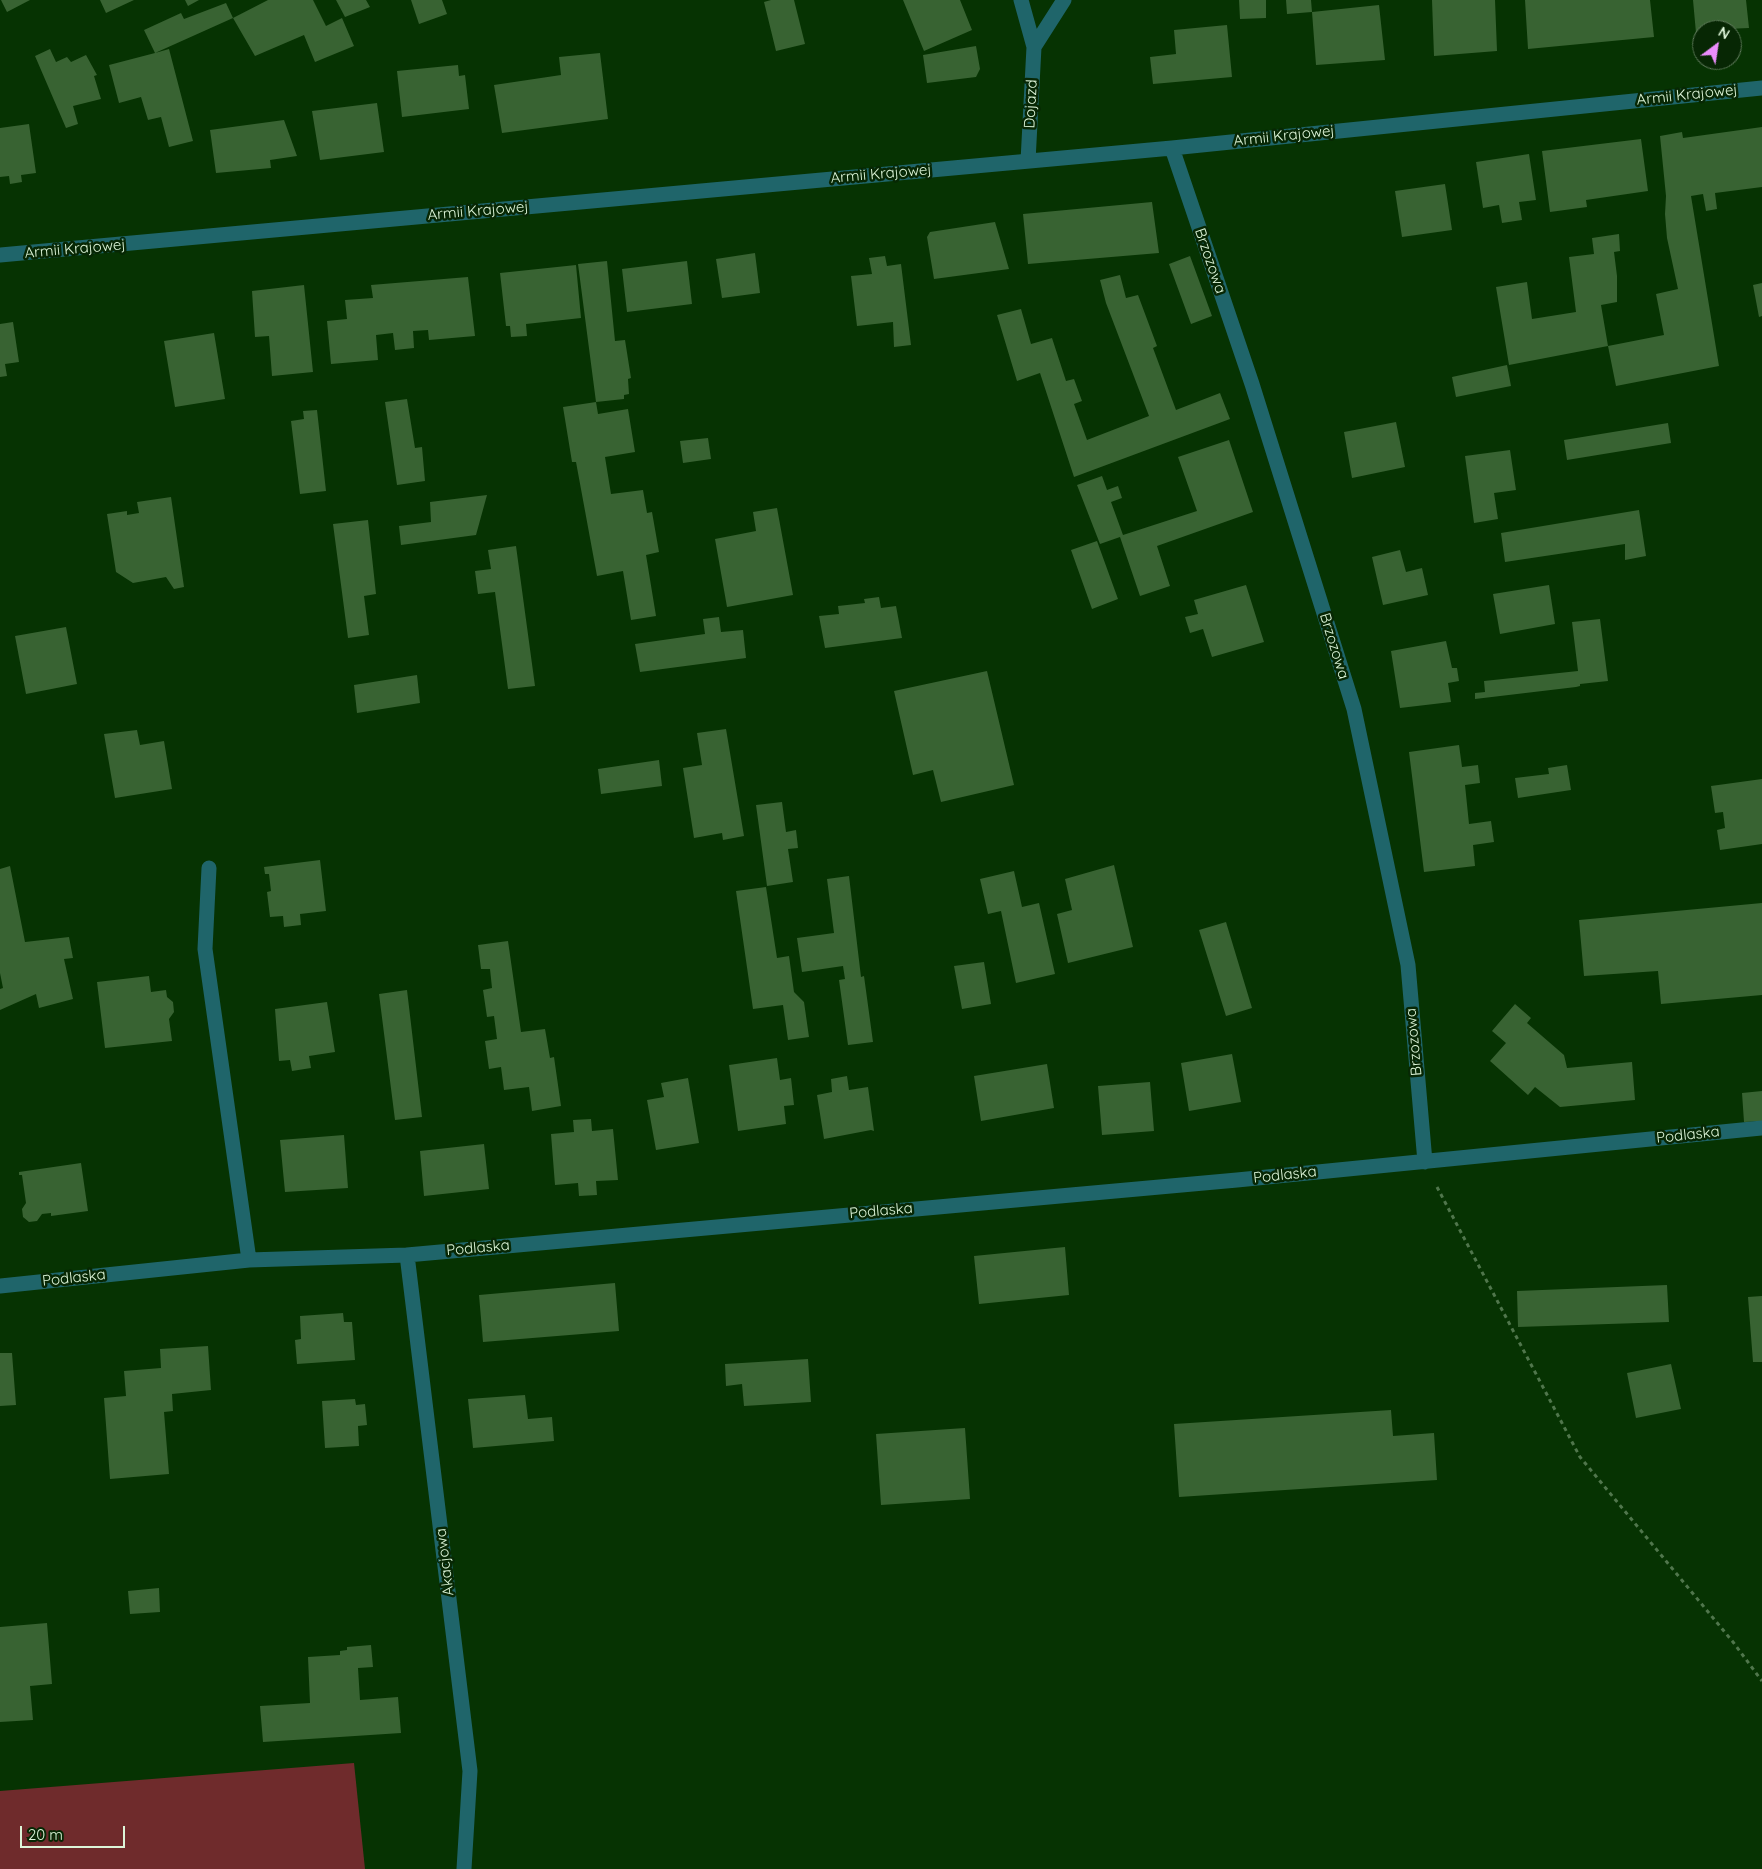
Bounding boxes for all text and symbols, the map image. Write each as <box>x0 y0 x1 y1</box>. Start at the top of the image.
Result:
north arrow <box>1692 20 1742 70</box>
text: N <box>1715 23 1733 43</box>
street label: Dojazd <box>1021 79 1041 129</box>
street label: Armii Krajowej <box>1636 81 1738 109</box>
street label: Armii Krajowej <box>1233 122 1335 150</box>
street label: Armii Krajowej <box>830 161 932 187</box>
street label: Armii Krajowej <box>427 198 529 224</box>
street label: Brzozowa <box>1190 226 1230 296</box>
street label: Armii Krajowej <box>24 236 126 262</box>
street label: Brzozowa <box>1315 611 1353 681</box>
street label: Brzozowa <box>1402 1007 1426 1077</box>
street label: Podlaska <box>1655 1123 1721 1147</box>
street label: Podlaska <box>1252 1163 1318 1187</box>
street label: Podlaska <box>849 1199 913 1223</box>
street label: Podlaska <box>446 1236 510 1260</box>
street label: Podlaska <box>41 1266 107 1290</box>
street label: Akacjowa <box>432 1527 458 1597</box>
scale bar <box>22 1816 128 1848</box>
text: 20 m <box>28 1825 63 1844</box>

